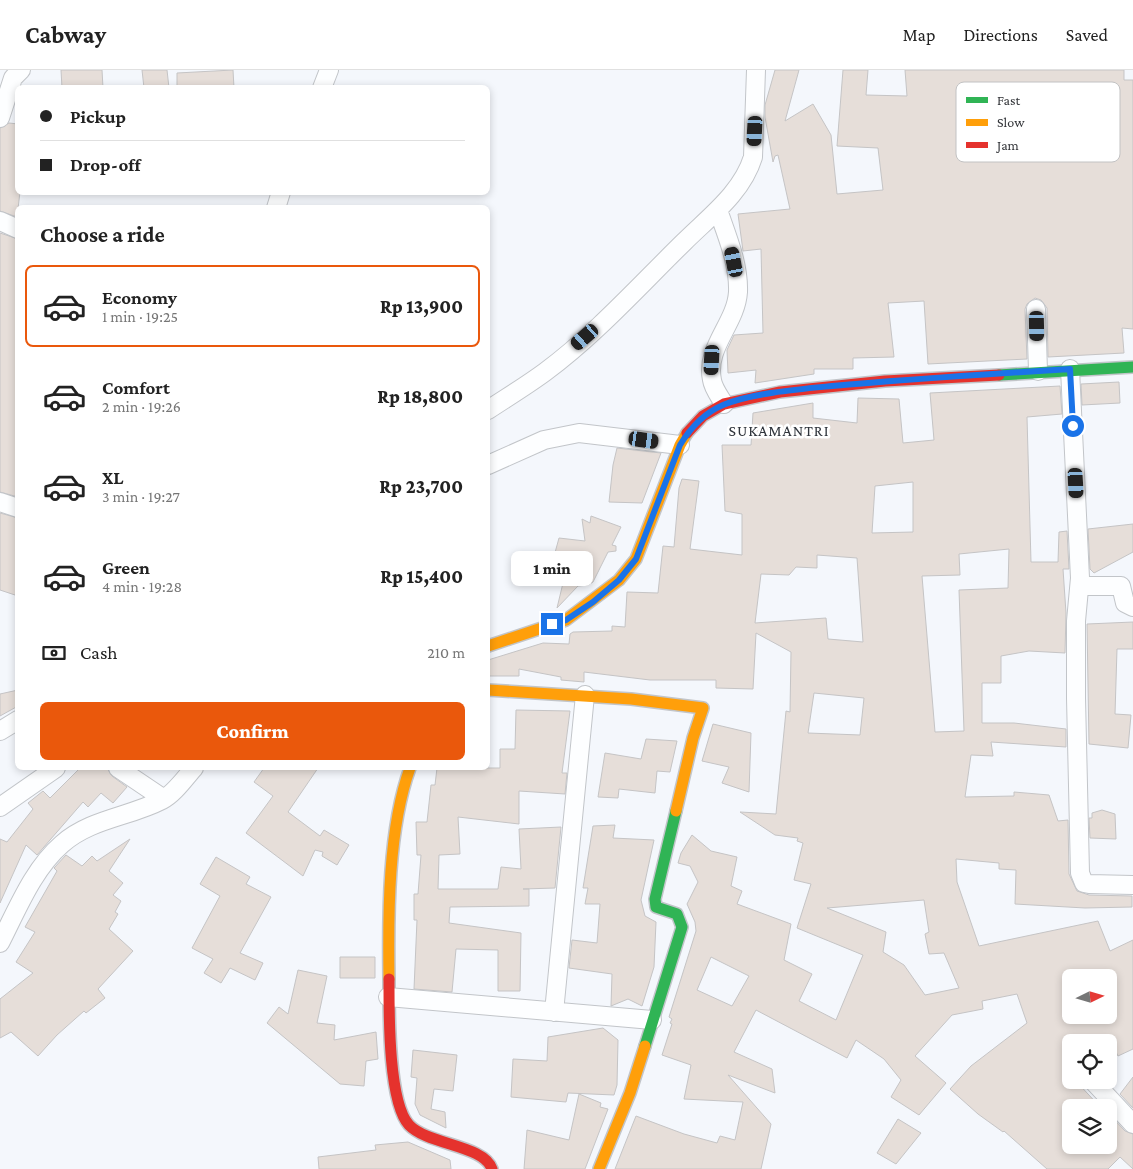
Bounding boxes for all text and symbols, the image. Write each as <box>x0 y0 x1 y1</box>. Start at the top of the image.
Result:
text: Cabway <box>25 21 106 48</box>
text: Map <box>903 25 935 45</box>
text: Directions <box>963 25 1038 45</box>
text: Saved <box>1066 25 1108 45</box>
legend <box>956 82 1120 162</box>
text: Fast <box>997 92 1021 108</box>
text: Pickup <box>70 106 126 127</box>
text: Slow <box>997 114 1025 130</box>
car <box>746 116 763 146</box>
text: Jam <box>995 137 1019 153</box>
text: Drop-off <box>70 154 141 175</box>
text: Choose a ride <box>40 222 165 247</box>
car <box>723 246 744 278</box>
icon: car <box>42 284 87 329</box>
text: Economy <box>102 287 177 308</box>
text: Rp 13,900 <box>380 296 463 317</box>
text: 1 min · 19:25 <box>102 308 178 325</box>
car <box>1029 311 1044 341</box>
car <box>568 321 601 353</box>
car <box>703 345 720 375</box>
icon: car <box>42 374 87 419</box>
text: Comfort <box>102 377 170 398</box>
text: Rp 18,800 <box>377 386 463 407</box>
text: 2 min · 19:26 <box>102 398 181 415</box>
route start <box>1062 415 1084 437</box>
district label: SUKAMANTRI <box>728 422 830 439</box>
car <box>628 430 659 450</box>
icon: car <box>42 464 87 509</box>
text: XL <box>102 467 124 488</box>
car <box>1067 468 1084 498</box>
text: Rp 23,700 <box>379 476 463 497</box>
text: 3 min · 19:27 <box>102 488 180 505</box>
callout: 1 min <box>511 552 593 586</box>
icon: car <box>42 554 87 599</box>
text: Green <box>102 557 150 578</box>
text: 1 min <box>533 560 571 577</box>
text: Rp 15,400 <box>380 566 463 587</box>
text: 4 min · 19:28 <box>102 578 182 595</box>
route end <box>541 613 563 635</box>
icon: cash <box>40 639 68 667</box>
text: Cash <box>80 642 118 663</box>
text: 210 m <box>427 644 465 661</box>
button: Confirm <box>40 702 465 760</box>
north arrow <box>1062 969 1118 1024</box>
map controls <box>1062 969 1117 1154</box>
button: locate <box>1062 1034 1117 1089</box>
button: layers <box>1062 1099 1117 1154</box>

